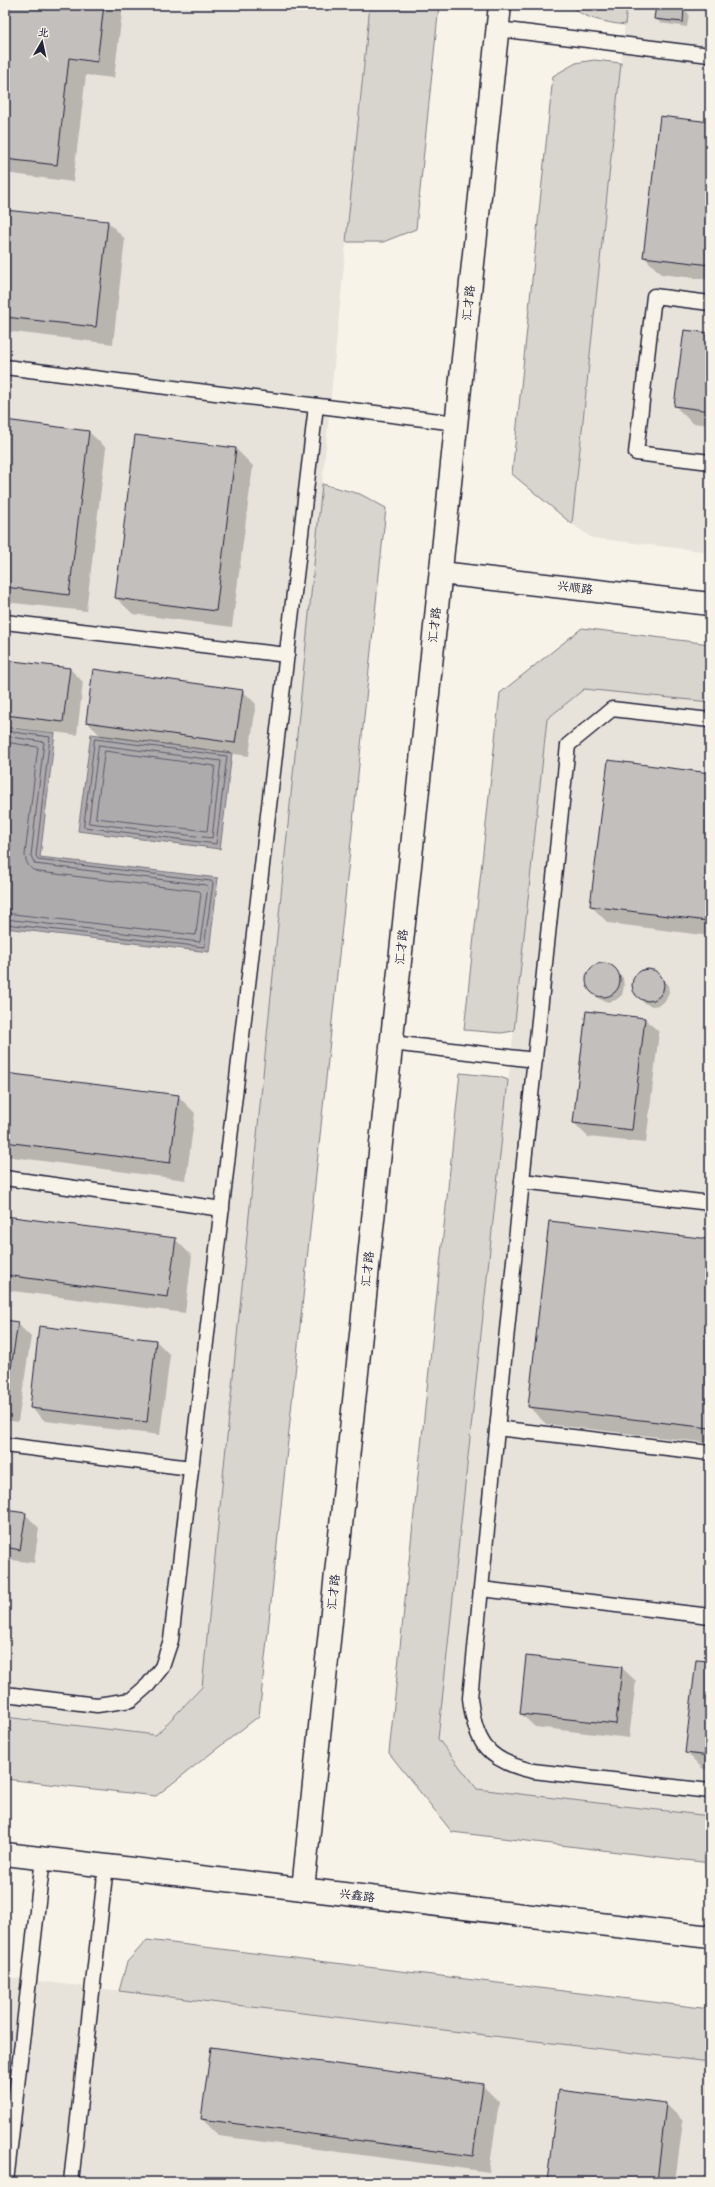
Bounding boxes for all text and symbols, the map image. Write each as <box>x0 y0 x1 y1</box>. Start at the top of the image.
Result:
north arrow <box>22 22 62 62</box>
text: 北 <box>37 25 50 40</box>
street label: 汇才路 <box>460 284 478 322</box>
street label: 兴顺路 <box>556 578 594 598</box>
street label: 汇才路 <box>426 606 444 644</box>
street label: 汇才路 <box>393 928 411 966</box>
street label: 汇才路 <box>359 1250 377 1288</box>
street label: 汇才路 <box>325 1573 343 1611</box>
street label: 兴鑫路 <box>338 1886 376 1906</box>

